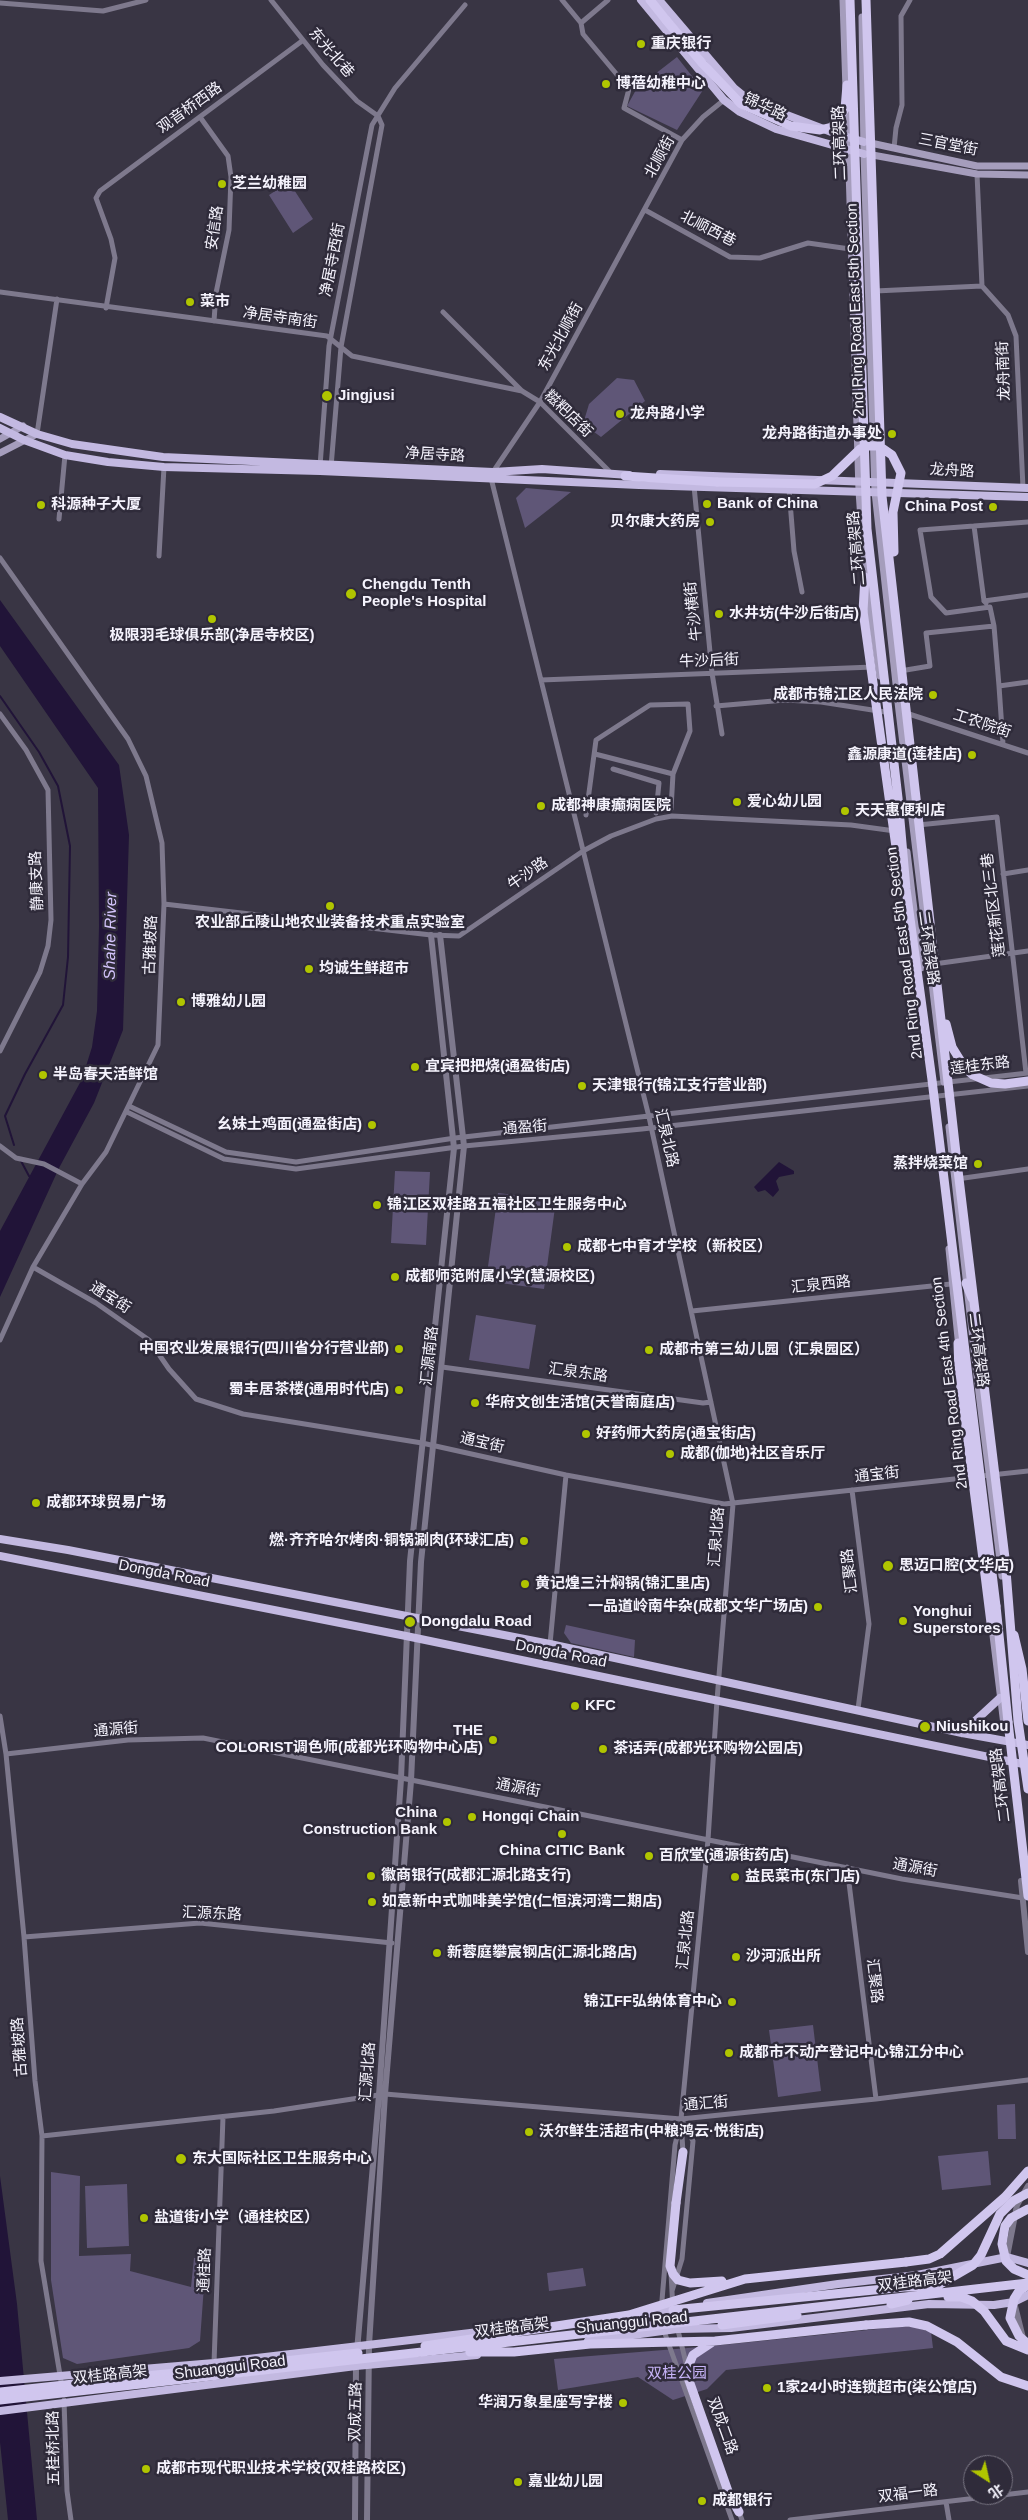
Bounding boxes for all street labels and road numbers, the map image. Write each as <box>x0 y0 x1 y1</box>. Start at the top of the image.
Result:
street label: 东光北巷 <box>305 24 357 82</box>
street label: 观音桥西路 <box>154 79 226 137</box>
street label: 锦华路 <box>741 89 789 125</box>
street label: 二环高架路 <box>830 105 850 181</box>
street label: 三官堂街 <box>917 130 979 160</box>
street label: 北顺街 <box>641 133 679 181</box>
street label: 2nd Ring Road East 5th Section <box>843 203 869 417</box>
street label: 安信路 <box>203 204 227 252</box>
street label: 北顺西巷 <box>677 207 739 251</box>
street label: 净居寺西街 <box>317 221 349 299</box>
street label: 东光北顺街 <box>535 300 587 374</box>
street label: 净居寺南街 <box>242 304 318 332</box>
street label: 龙舟南街 <box>994 341 1014 401</box>
street label: 糍粑店街 <box>540 387 596 441</box>
street label: 净居寺路 <box>405 444 465 466</box>
street label: 龙舟路 <box>929 461 975 481</box>
street label: 二环高架路 <box>845 510 869 586</box>
street label: 牛沙横街 <box>682 580 706 642</box>
street label: 牛沙后街 <box>679 651 739 671</box>
street label: 工农院街 <box>951 706 1013 742</box>
street label: 2nd Ring Road East 5th Section <box>883 846 927 1060</box>
street label: 静康支路 <box>27 851 47 911</box>
street label: 莲花新区北三巷 <box>979 852 1009 958</box>
street label: 牛沙路 <box>504 854 552 894</box>
street label: 二环高架路 <box>914 910 942 986</box>
street label: 古雅坡路 <box>141 915 161 975</box>
street label: 莲桂东路 <box>949 1053 1011 1079</box>
street label: 汇泉北路 <box>650 1107 682 1169</box>
street label: 通盈街 <box>502 1117 548 1139</box>
street label: 汇泉西路 <box>790 1273 852 1297</box>
street label: 2nd Ring Road East 4th Section <box>928 1276 972 1490</box>
street label: 通宝街 <box>86 1278 134 1318</box>
street label: 二环高架路 <box>964 1312 992 1388</box>
street label: 汇源南路 <box>418 1325 442 1387</box>
street label: 汇泉东路 <box>547 1360 609 1386</box>
street label: 通宝街 <box>458 1429 506 1457</box>
street label: 通宝街 <box>854 1464 900 1486</box>
street label: 汇泉北路 <box>706 1506 728 1568</box>
street label: 汇聚路 <box>838 1548 862 1594</box>
street label: Dongda Road <box>117 1556 211 1592</box>
street label: Dongda Road <box>514 1636 608 1672</box>
street label: 通源街 <box>93 1719 139 1741</box>
street label: 二环高架路 <box>987 1747 1015 1823</box>
street label: 通源街 <box>494 1775 542 1801</box>
street label: 通源街 <box>891 1855 939 1881</box>
street label: 汇源东路 <box>182 1904 242 1924</box>
street label: 汇泉北路 <box>674 1909 698 1971</box>
street label: 汇聚路 <box>862 1958 886 2004</box>
street label: 古雅坡路 <box>9 2016 31 2078</box>
street label: 汇源北路 <box>357 2041 379 2103</box>
street label: 通汇街 <box>683 2093 729 2115</box>
street label: 通桂路 <box>195 2247 215 2293</box>
street label: 双桂路高架 <box>877 2268 953 2296</box>
street label: Shuanggui Road <box>575 2308 689 2338</box>
street label: 双桂路高架 <box>474 2314 550 2342</box>
street label: Shuanggui Road <box>173 2352 287 2384</box>
street label: 双桂路高架 <box>72 2362 148 2388</box>
street label: 双成五路 <box>346 2382 366 2442</box>
street label: 双成二路 <box>703 2395 741 2457</box>
street label: 五桂桥北路 <box>44 2410 64 2486</box>
street label: 双福一路 <box>877 2481 939 2507</box>

